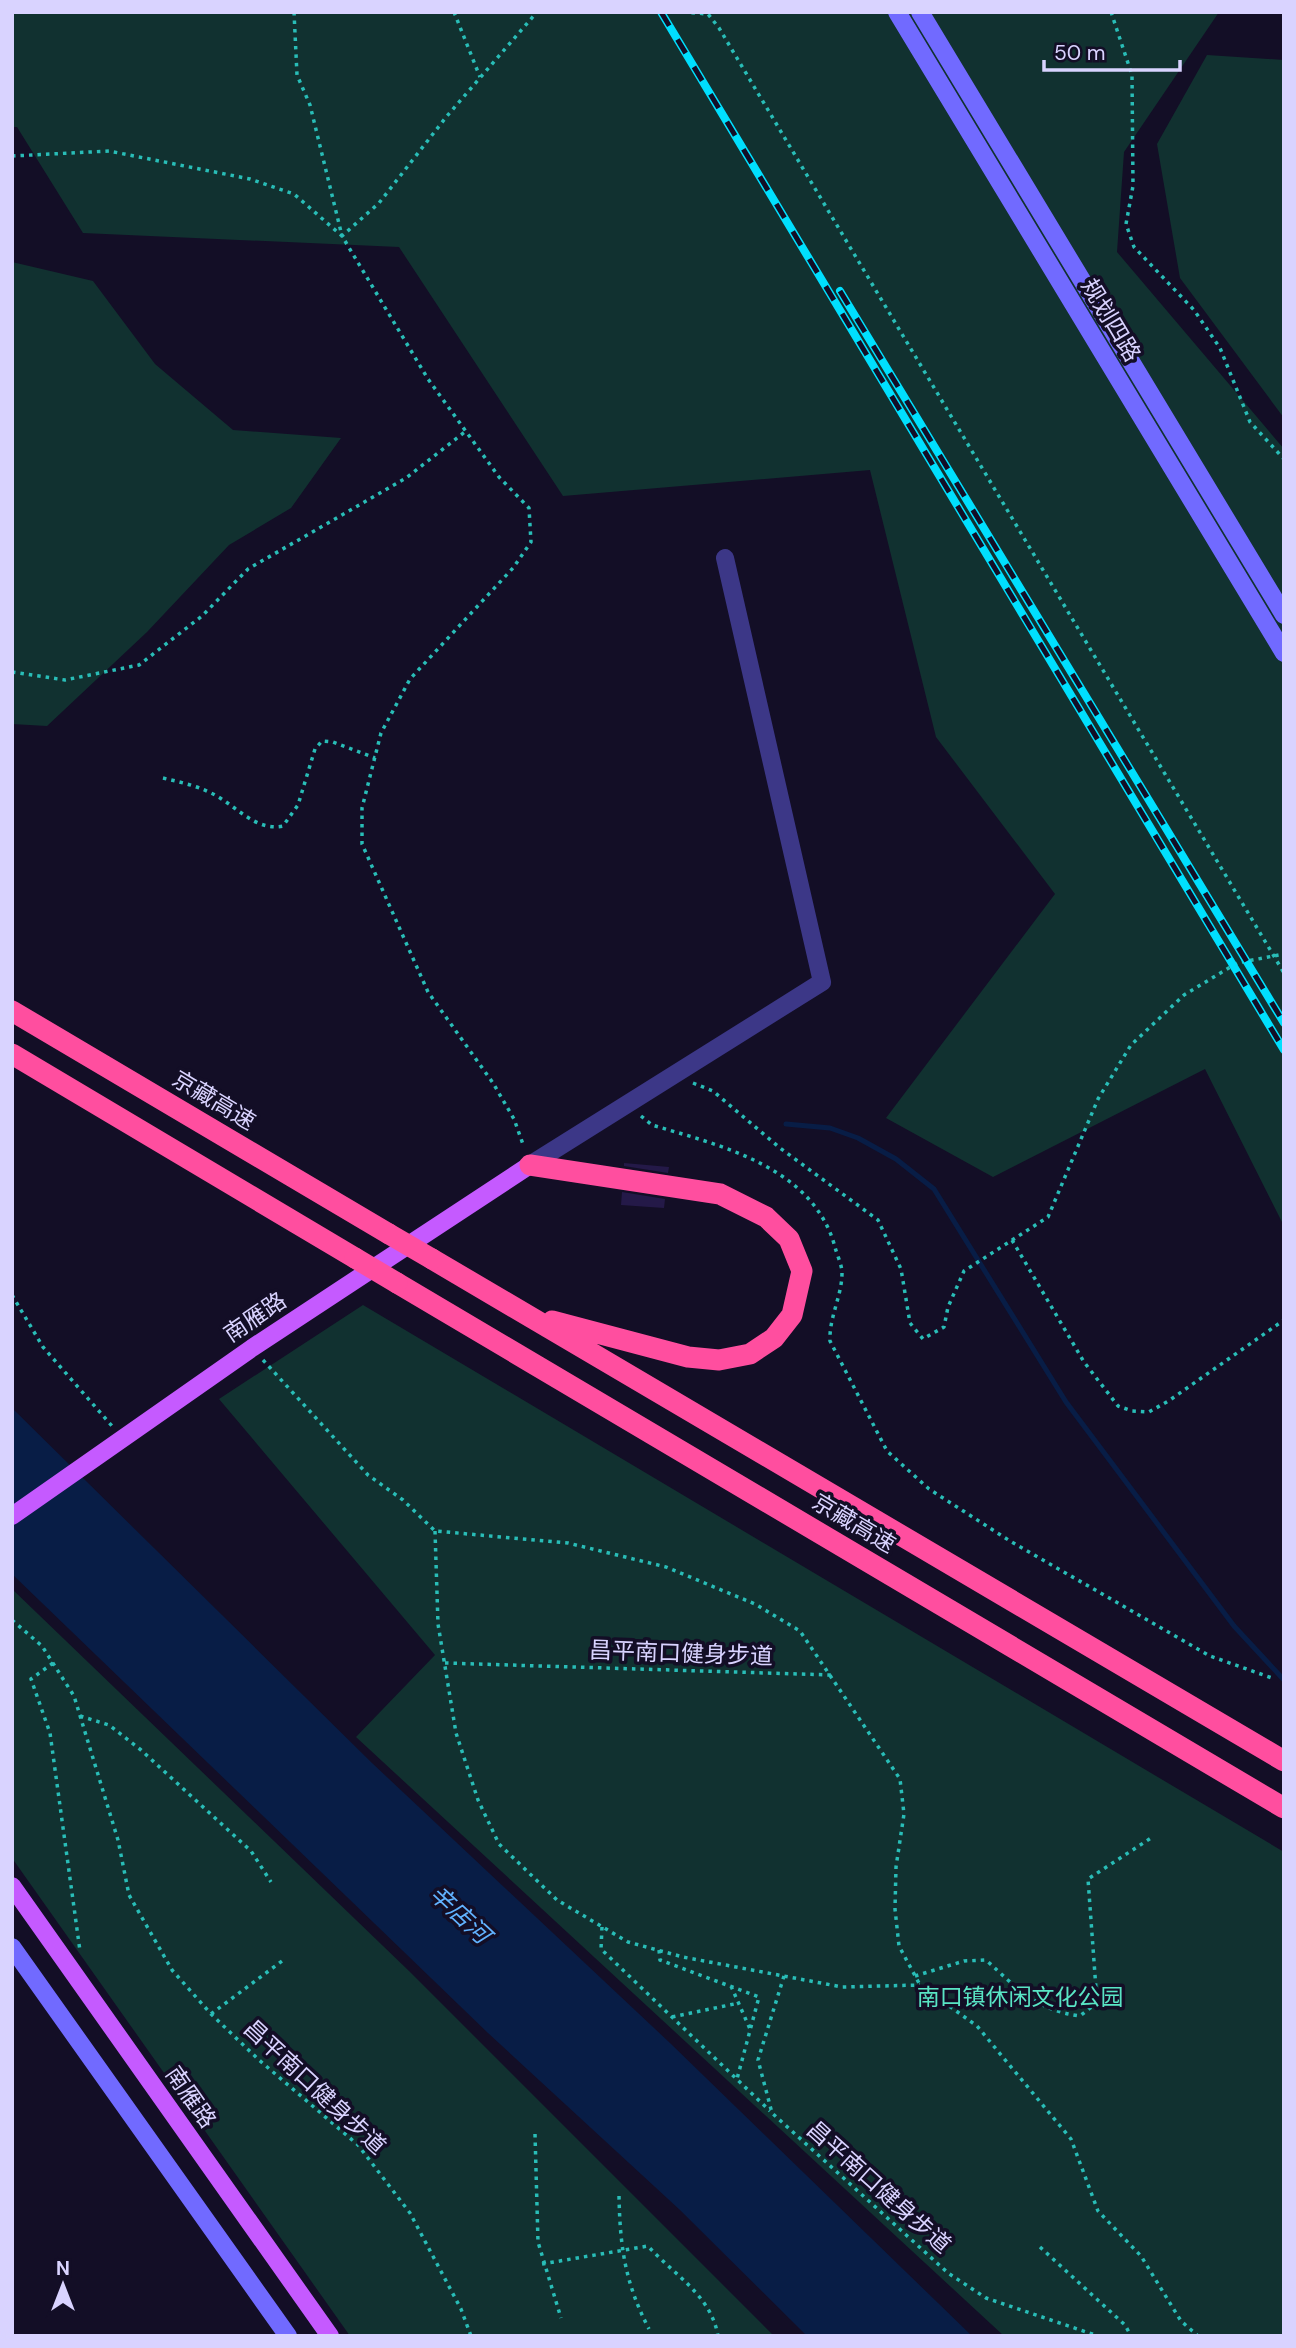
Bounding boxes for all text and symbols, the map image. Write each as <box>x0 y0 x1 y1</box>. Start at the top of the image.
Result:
scale bar <box>1044 28 1180 72</box>
text: 50 m <box>1054 39 1105 67</box>
street label: 规划四路 <box>1074 273 1148 367</box>
street label: 京藏高速 <box>167 1063 261 1137</box>
street label: 南雁路 <box>218 1285 292 1349</box>
street label: 京藏高速 <box>807 1486 901 1560</box>
street label: 昌平南口健身步道 <box>589 1635 773 1671</box>
water label: 辛店河 <box>423 1878 500 1953</box>
park label: 南口镇休闲文化公园 <box>917 1982 1124 2012</box>
street label: 昌平南口健身步道 <box>237 2013 393 2161</box>
street label: 南雁路 <box>159 2060 223 2134</box>
street label: 昌平南口健身步道 <box>801 2114 957 2260</box>
north arrow <box>28 2250 98 2320</box>
text: N <box>56 2256 70 2281</box>

